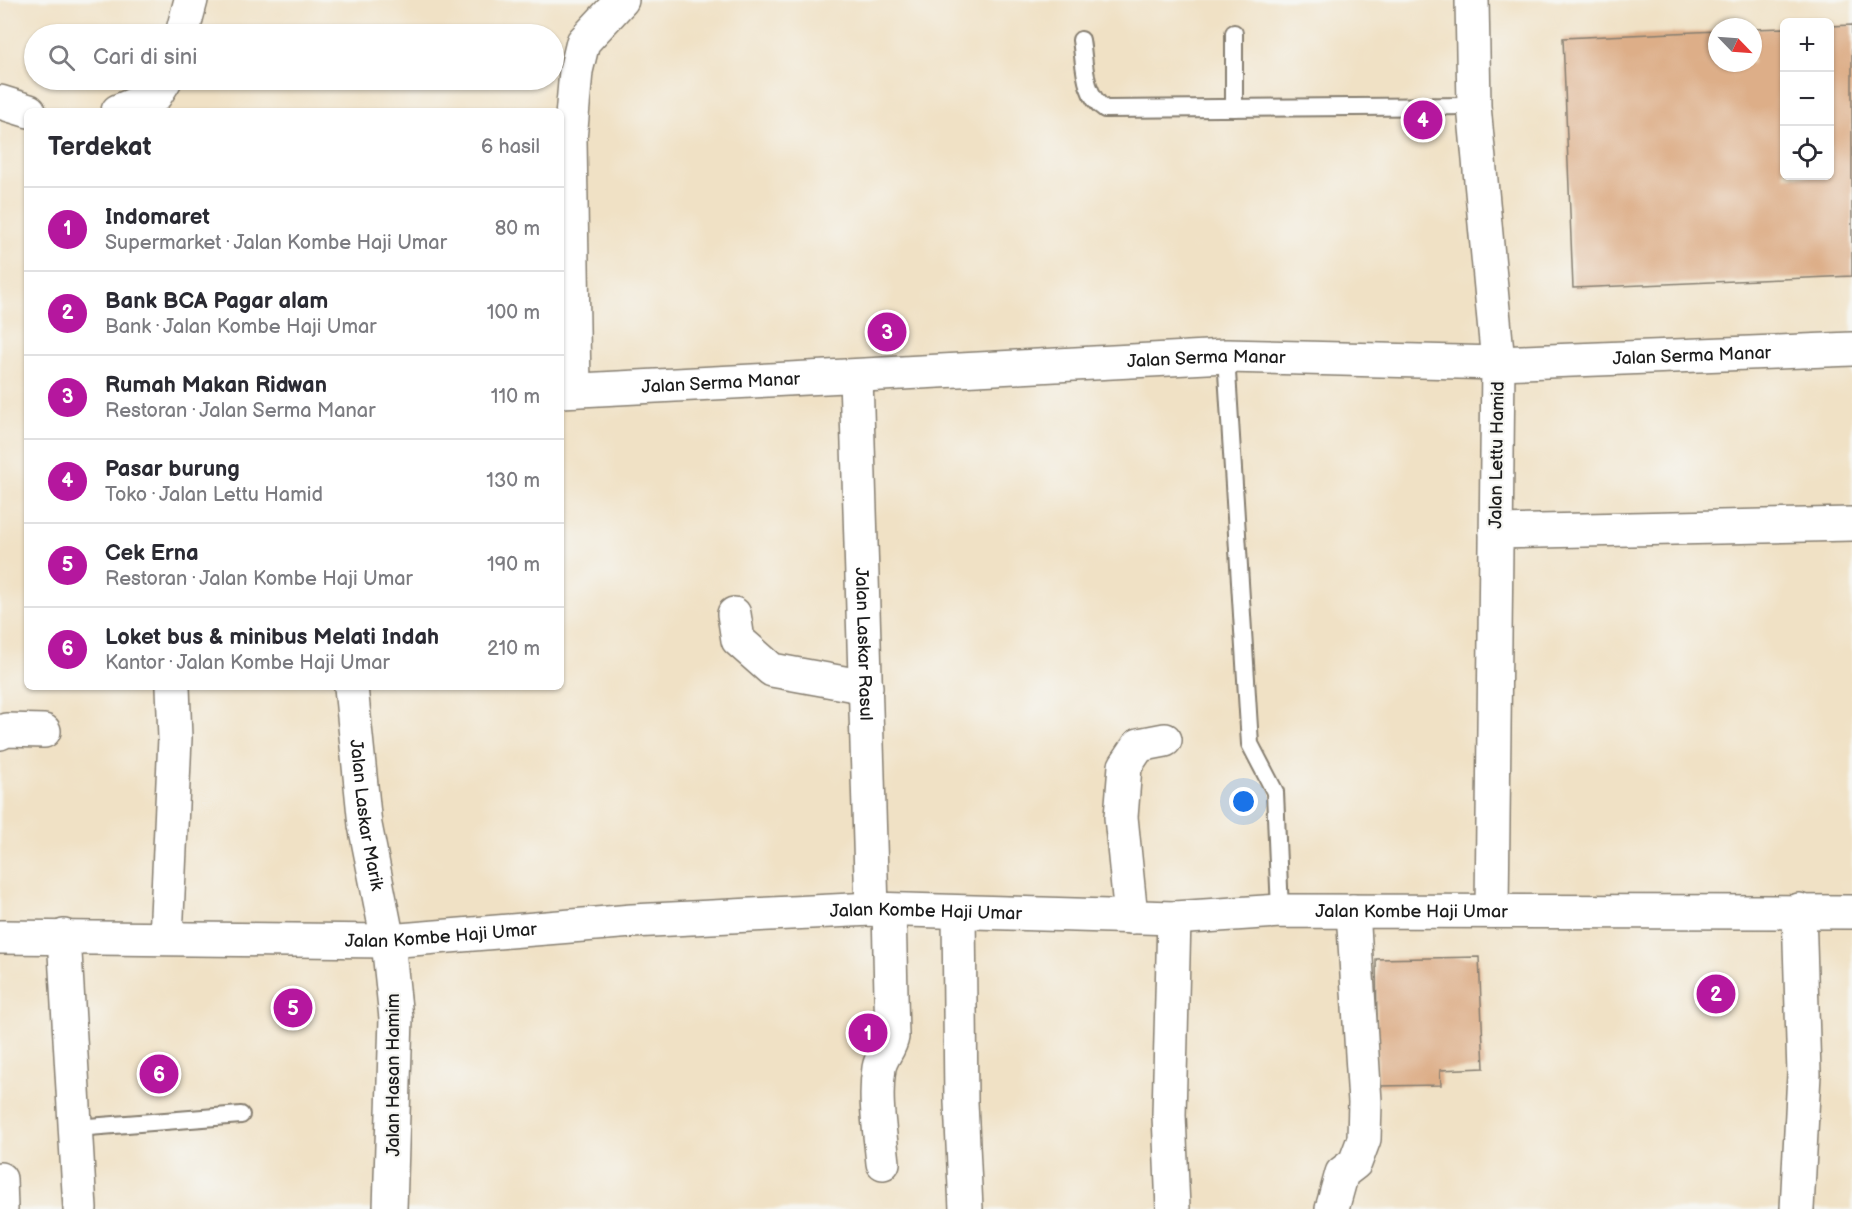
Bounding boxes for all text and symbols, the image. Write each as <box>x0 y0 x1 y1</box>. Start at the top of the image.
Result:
north arrow <box>1708 18 1762 72</box>
map controls <box>1780 18 1834 180</box>
button: + <box>1780 18 1834 72</box>
search box <box>24 24 564 90</box>
icon: search <box>45 41 78 74</box>
text: Cari di sini <box>93 44 197 71</box>
button: − <box>1780 72 1834 126</box>
pin: 4 <box>1404 98 1442 142</box>
button: locate <box>1780 126 1834 180</box>
text: Terdekat <box>48 132 151 163</box>
text: 6 hasil <box>481 135 540 159</box>
text: Indomaret <box>105 204 210 231</box>
text: 1 <box>63 217 72 241</box>
text: 80 m <box>495 217 540 241</box>
text: Supermarket · Jalan Kombe Haji Umar <box>105 231 447 255</box>
text: Bank BCA Pagar alam <box>105 288 328 315</box>
text: 2 <box>62 301 73 325</box>
text: 100 m <box>487 301 540 325</box>
pin: 3 <box>868 310 906 354</box>
text: Bank · Jalan Kombe Haji Umar <box>105 315 377 339</box>
street label: Jalan Serma Manar <box>1612 342 1772 369</box>
street label: Jalan Serma Manar <box>1126 345 1286 372</box>
street label: Jalan Serma Manar <box>641 368 801 397</box>
text: Rumah Makan Ridwan <box>105 372 327 399</box>
street label: Jalan Lettu Hamid <box>1485 381 1509 529</box>
text: 3 <box>62 385 73 409</box>
text: 110 m <box>491 385 540 409</box>
text: Restoran · Jalan Serma Manar <box>105 399 375 423</box>
text: Pasar burung <box>105 456 240 483</box>
text: 4 <box>62 469 73 493</box>
text: 130 m <box>486 469 540 493</box>
text: Toko · Jalan Lettu Hamid <box>105 483 323 507</box>
text: Cek Erna <box>105 540 199 567</box>
text: 5 <box>62 553 73 577</box>
text: 190 m <box>487 553 540 577</box>
text: Restoran · Jalan Kombe Haji Umar <box>105 567 413 591</box>
street label: Jalan Laskar Rasul <box>851 567 877 721</box>
text: Loket bus & minibus Melati Indah <box>105 624 439 651</box>
text: 6 <box>61 637 74 661</box>
text: 210 m <box>487 637 540 661</box>
text: Kantor · Jalan Kombe Haji Umar <box>105 651 390 675</box>
street label: Jalan Laskar Marik <box>346 738 388 893</box>
your location <box>1229 787 1258 816</box>
street label: Jalan Kombe Haji Umar <box>829 898 1023 924</box>
street label: Jalan Kombe Haji Umar <box>1315 901 1508 922</box>
street label: Jalan Kombe Haji Umar <box>345 918 538 952</box>
pin: 2 <box>1696 972 1736 1016</box>
pin: 5 <box>274 986 312 1030</box>
street label: Jalan Hasan Hamim <box>383 993 404 1157</box>
pin: 1 <box>848 1010 888 1056</box>
pin: 6 <box>140 1052 178 1096</box>

